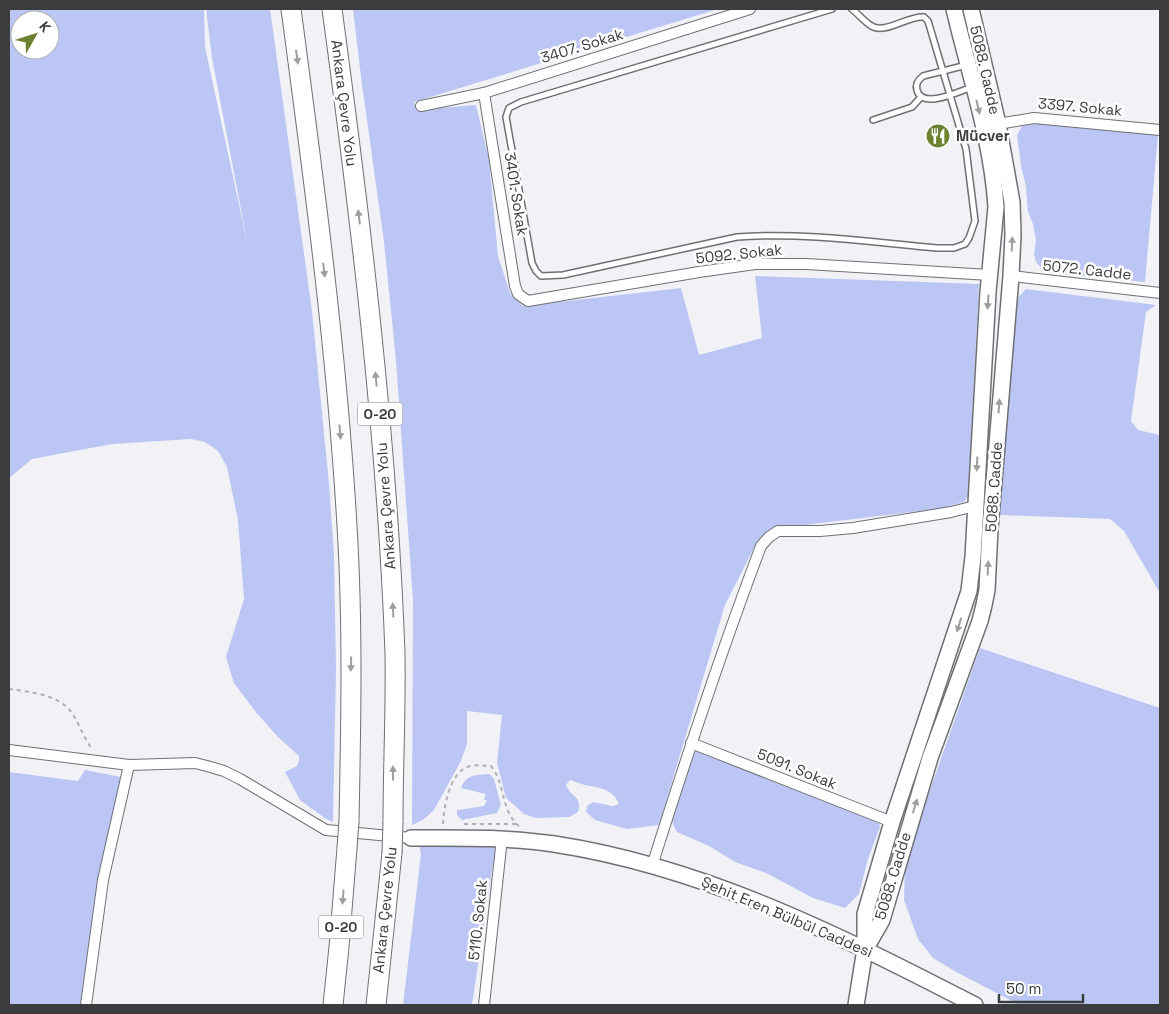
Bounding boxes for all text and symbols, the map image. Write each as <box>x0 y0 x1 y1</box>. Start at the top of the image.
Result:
north arrow <box>10 10 60 60</box>
text: K <box>35 18 55 36</box>
street label: 3407. Sokak <box>538 24 625 67</box>
street label: 5088. Cadde <box>966 24 1005 116</box>
street label: Ankara Çevre Yolu <box>327 39 362 167</box>
one-way arrow <box>293 49 301 65</box>
street label: 3397. Sokak <box>1037 93 1123 120</box>
one-way arrow <box>974 100 982 115</box>
restaurant icon: Mücver <box>925 123 951 149</box>
place label: Mücver <box>956 126 1010 145</box>
street label: 3401. Sokak <box>500 151 532 237</box>
one-way arrow <box>355 209 363 225</box>
one-way arrow <box>1009 236 1017 252</box>
street label: 5092. Sokak <box>695 240 783 267</box>
street label: 5072. Cadde <box>1042 255 1132 284</box>
one-way arrow <box>320 263 328 279</box>
one-way arrow <box>983 295 991 311</box>
one-way arrow <box>372 370 380 386</box>
one-way arrow <box>996 398 1004 414</box>
road number: O-20 <box>358 402 402 426</box>
one-way arrow <box>336 424 344 440</box>
street label: 5088. Cadde <box>981 441 1006 533</box>
street label: Ankara Çevre Yolu <box>372 442 399 570</box>
one-way arrow <box>973 457 981 473</box>
one-way arrow <box>985 560 993 576</box>
one-way arrow <box>388 602 396 618</box>
one-way arrow <box>954 618 962 633</box>
one-way arrow <box>347 657 355 673</box>
street label: 5091. Sokak <box>755 744 840 793</box>
one-way arrow <box>389 765 397 781</box>
one-way arrow <box>911 799 919 814</box>
street label: 5088. Cadde <box>870 830 915 922</box>
street label: Ankara Çevre Yolu <box>368 846 401 974</box>
street label: Şehit Eren Bülbül Caddesi <box>699 872 876 961</box>
street label: 5110. Sokak <box>464 879 491 961</box>
one-way arrow <box>339 889 347 905</box>
road number: O-20 <box>318 916 364 939</box>
scale bar <box>999 972 1083 1004</box>
text: 50 m <box>1006 979 1041 998</box>

